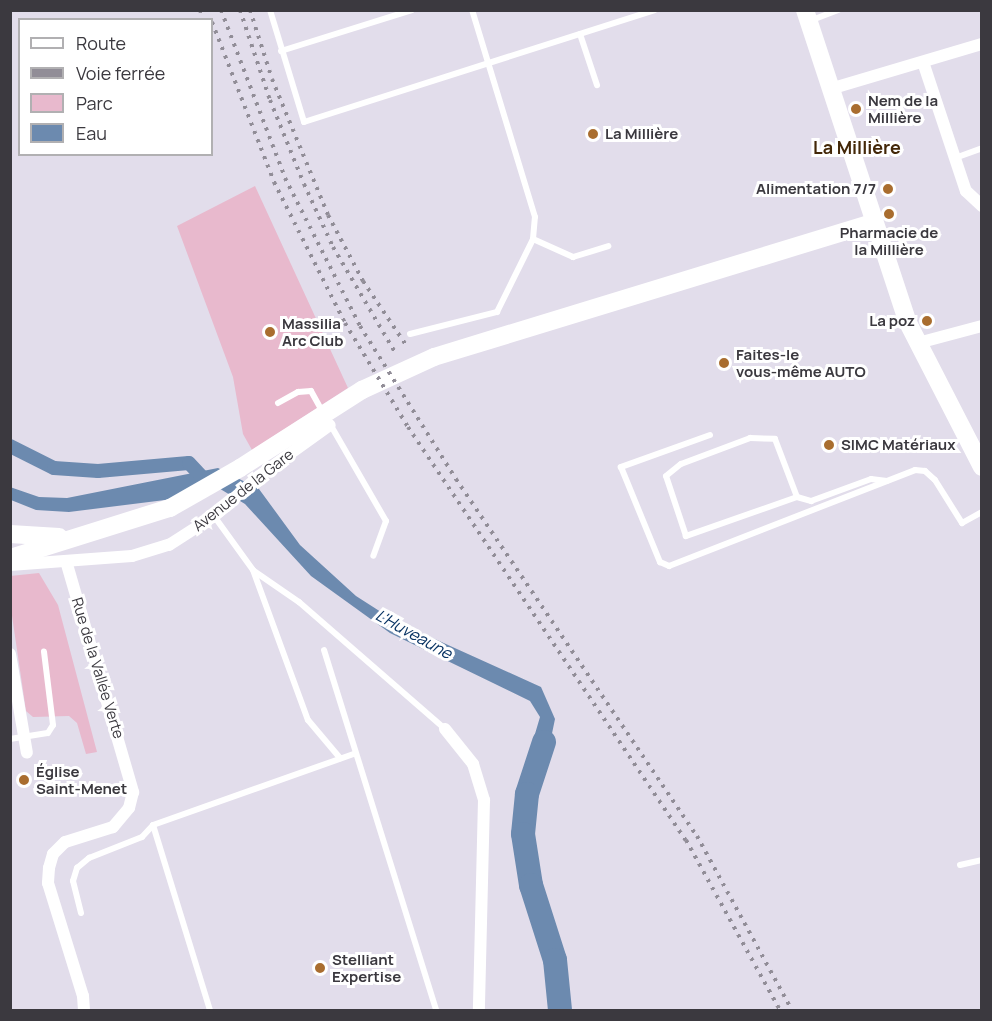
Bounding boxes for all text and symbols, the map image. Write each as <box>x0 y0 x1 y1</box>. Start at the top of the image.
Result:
legend <box>18 18 213 156</box>
text: Route <box>76 31 126 55</box>
text: Voie ferrée <box>76 61 165 85</box>
text: Parc <box>76 91 113 115</box>
place label: Nem de la Millière <box>868 91 938 126</box>
marker: Nem de la Millière <box>849 102 863 116</box>
text: Eau <box>76 121 107 145</box>
place label: La Millière <box>605 125 678 143</box>
marker: La Millière <box>586 127 600 141</box>
district label: La Millière <box>813 136 901 158</box>
place label: Alimentation 7/7 <box>756 180 876 198</box>
marker: Alimentation 7/7 <box>881 182 895 196</box>
marker: Pharmacie de la Millière <box>882 207 896 221</box>
place label: Pharmacie de la Millière <box>840 223 938 258</box>
place label: La poz <box>869 312 915 330</box>
place label: Massilia Arc Club <box>282 314 343 349</box>
marker: La poz <box>920 314 934 328</box>
marker: Massilia Arc Club <box>263 325 277 339</box>
place label: Faites-le vous-même AUTO <box>736 345 866 380</box>
marker: Faites-le vous-même AUTO <box>717 356 731 370</box>
place label: SIMC Matériaux <box>841 436 955 454</box>
marker: SIMC Matériaux <box>822 438 836 452</box>
street label: Avenue de la Gare <box>189 445 297 535</box>
street label: Rue de la Vallée Verte <box>68 595 128 741</box>
water label: L'Huveaune <box>372 605 456 663</box>
place label: Église Saint-Menet <box>36 762 127 797</box>
marker: Église Saint-Menet <box>17 773 31 787</box>
place label: Stelliant Expertise <box>332 950 401 985</box>
marker: Stelliant Expertise <box>313 961 327 975</box>

